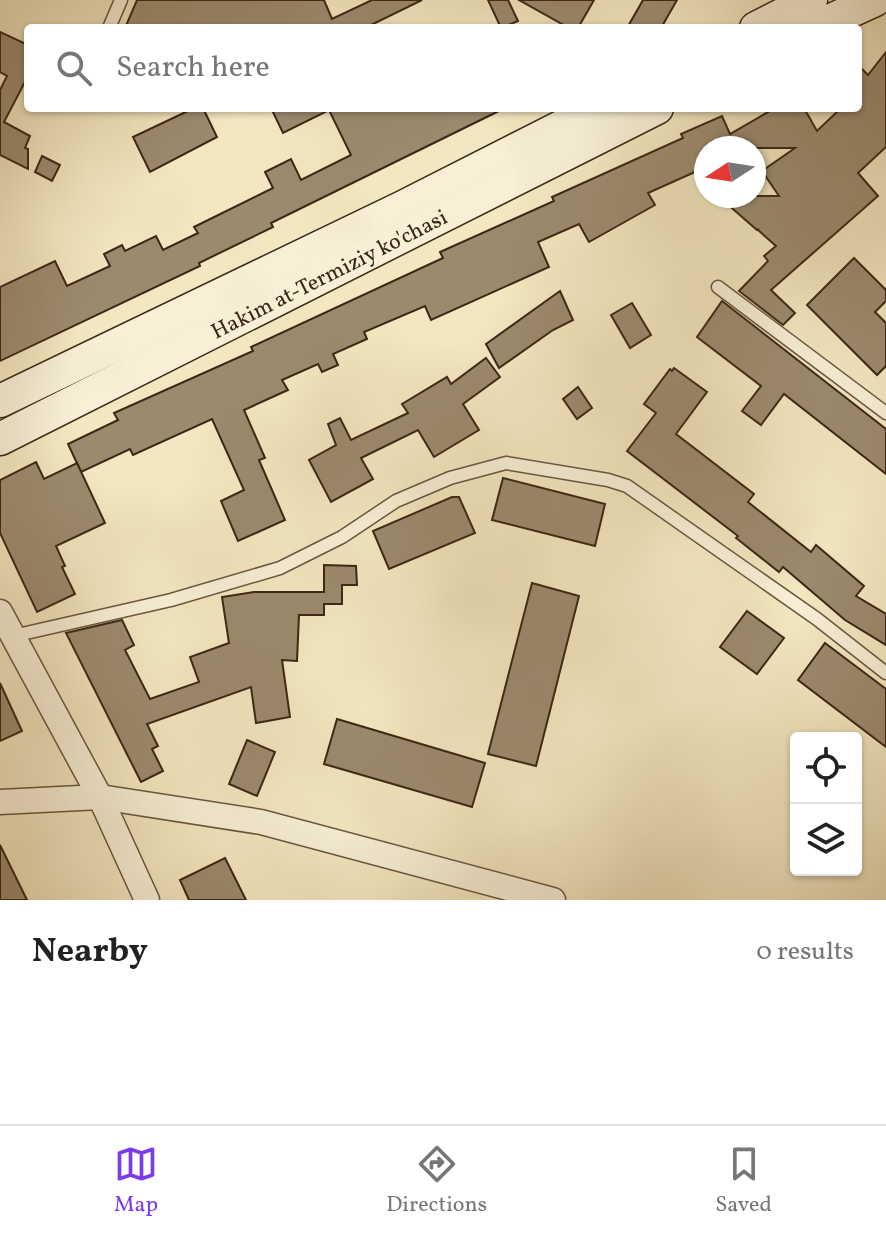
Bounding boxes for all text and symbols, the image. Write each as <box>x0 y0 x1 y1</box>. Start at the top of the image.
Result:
search box <box>24 24 862 112</box>
icon: search <box>52 46 96 90</box>
text: Search here <box>116 47 270 89</box>
north arrow <box>694 136 766 208</box>
street label: Hakim at-Termiziy ko'chasi <box>206 203 453 348</box>
map controls <box>790 732 862 876</box>
button: locate <box>790 732 862 804</box>
button: layers <box>790 804 862 876</box>
text: Nearby <box>32 929 148 976</box>
text: 0 results <box>756 934 854 970</box>
tab: Map <box>114 1142 158 1221</box>
tab: Directions <box>386 1142 487 1221</box>
tab: Saved <box>715 1142 772 1221</box>

